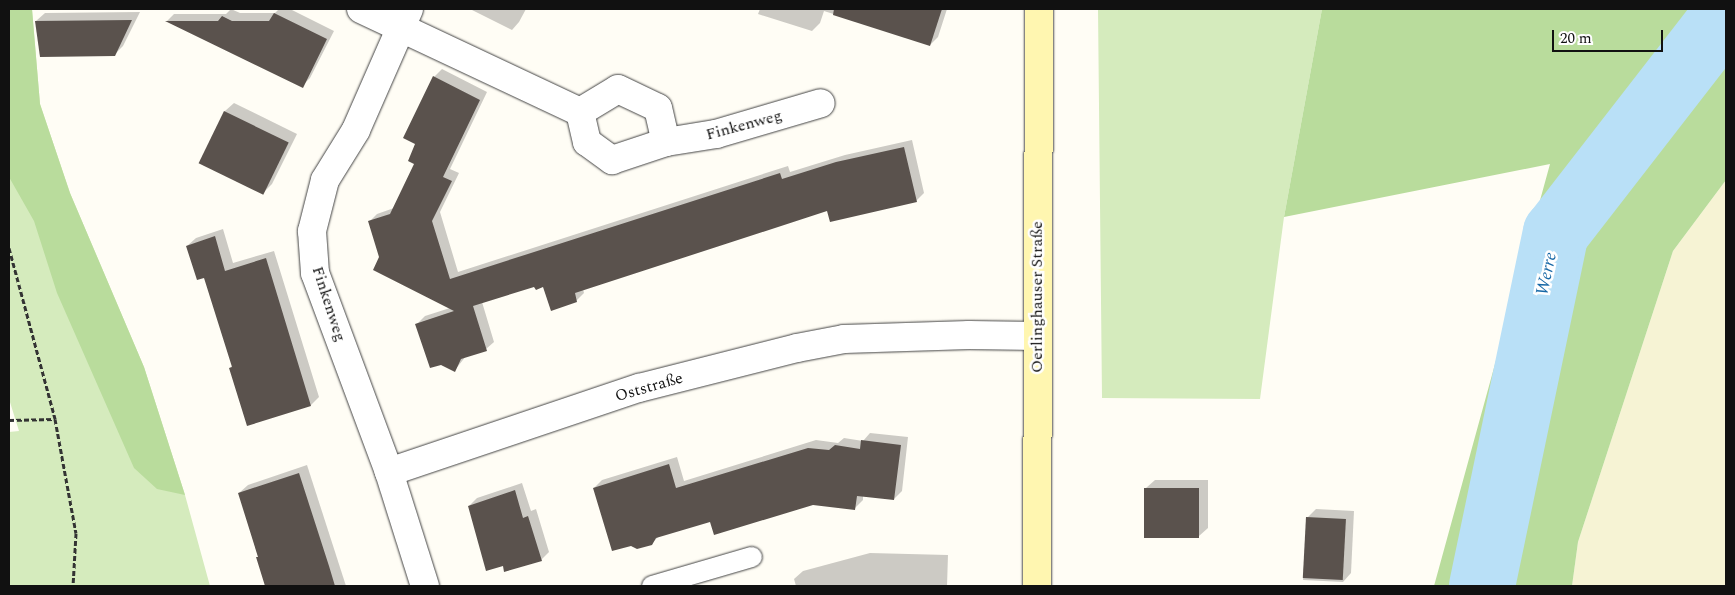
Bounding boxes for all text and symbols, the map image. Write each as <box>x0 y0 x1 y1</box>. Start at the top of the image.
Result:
scale bar <box>1555 20 1666 52</box>
text: 20 m <box>1560 27 1592 50</box>
street label: Finkenweg <box>704 106 784 144</box>
street label: Oerlinghauser Straße <box>1027 221 1047 373</box>
water label: Werre <box>1532 250 1562 298</box>
street label: Finkenweg <box>308 264 350 344</box>
street label: Oststraße <box>613 368 685 406</box>

